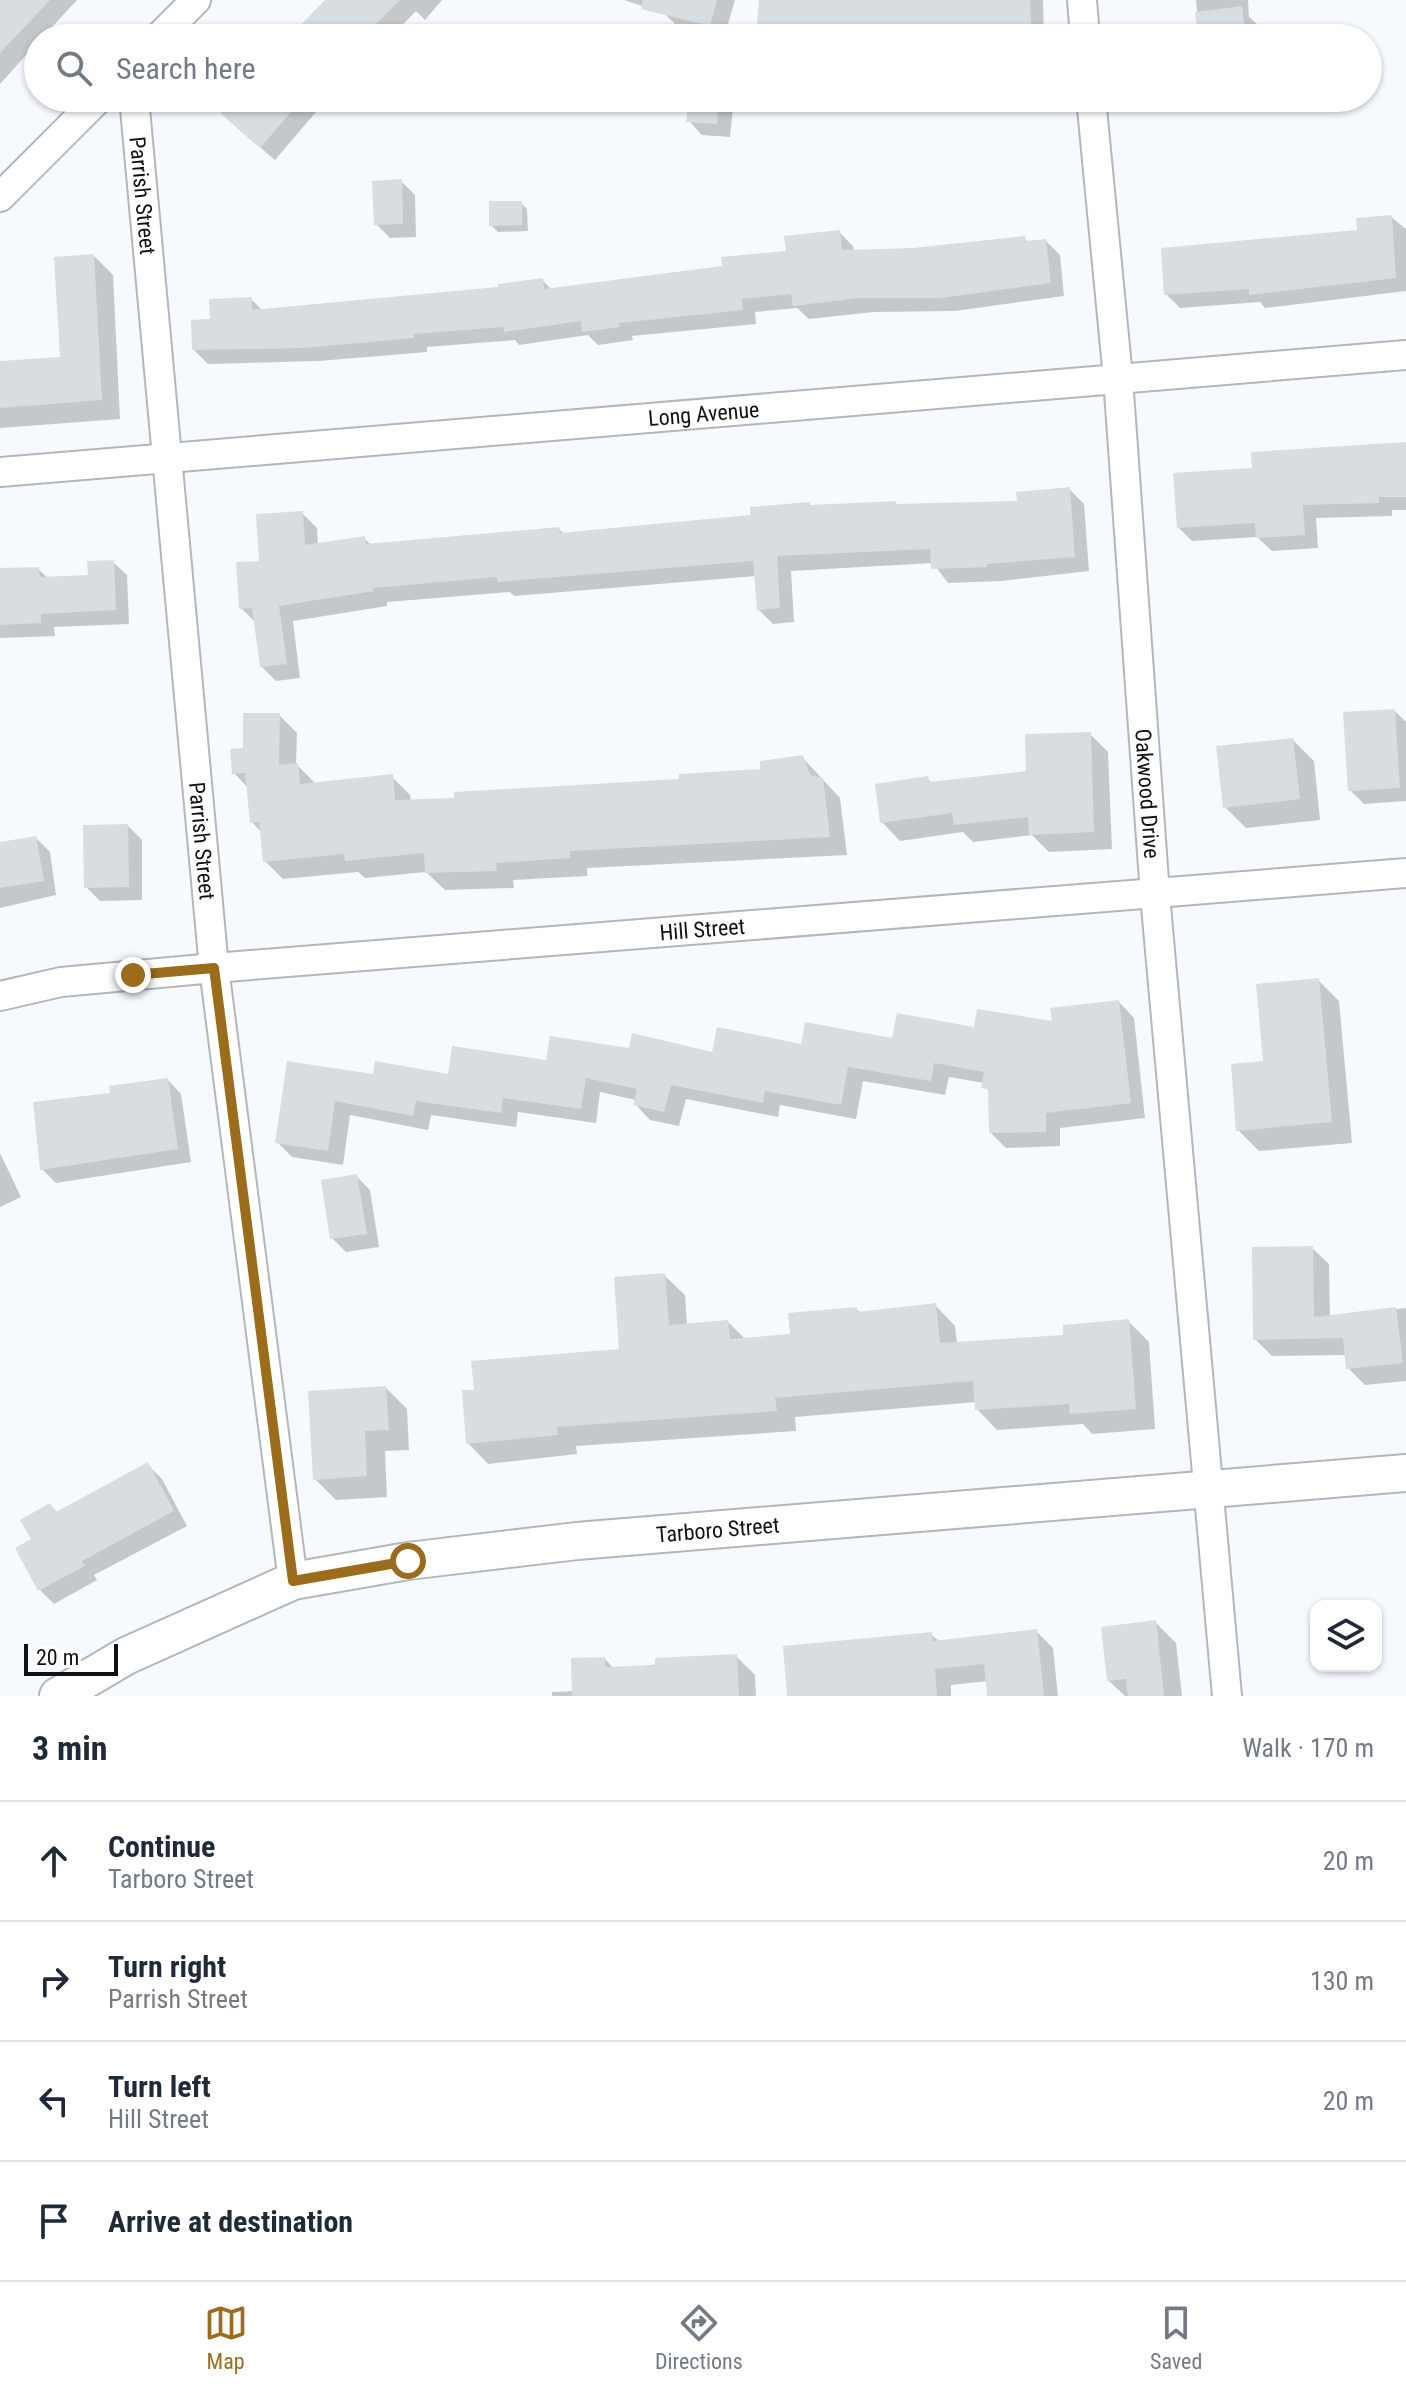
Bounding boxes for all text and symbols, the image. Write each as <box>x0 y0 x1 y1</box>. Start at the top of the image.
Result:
search box <box>24 24 1382 112</box>
icon: search <box>52 46 96 90</box>
text: Search here <box>116 51 256 86</box>
street label: Parrish Street <box>125 136 160 256</box>
street label: Long Avenue <box>647 397 760 431</box>
street label: Oakwood Drive <box>1130 728 1164 859</box>
street label: Parrish Street <box>184 781 220 901</box>
street label: Hill Street <box>659 914 746 945</box>
route end <box>115 957 151 993</box>
street label: Tarboro Street <box>655 1512 780 1547</box>
route start <box>390 1543 426 1579</box>
map controls <box>1310 1600 1382 1672</box>
button: layers <box>1310 1600 1382 1672</box>
scale bar <box>24 1640 118 1676</box>
text: 20 m <box>36 1645 79 1670</box>
text: 3 min <box>32 1728 108 1768</box>
text: Walk · 170 m <box>1242 1733 1374 1763</box>
text: Continue <box>108 1829 215 1864</box>
icon: ahead <box>32 1839 76 1883</box>
text: 20 m <box>1323 1846 1374 1876</box>
text: Tarboro Street <box>108 1864 254 1894</box>
text: Turn right <box>108 1949 226 1984</box>
icon: right <box>32 1959 76 2003</box>
text: 130 m <box>1310 1966 1374 1996</box>
text: Parrish Street <box>108 1984 248 2014</box>
text: Turn left <box>108 2069 211 2104</box>
icon: left <box>32 2079 76 2123</box>
text: 20 m <box>1323 2086 1374 2116</box>
text: Hill Street <box>108 2104 209 2134</box>
icon: arrive <box>32 2199 76 2243</box>
text: Arrive at destination <box>108 2204 353 2239</box>
tab: Map <box>204 2301 248 2374</box>
tab: Directions <box>655 2301 743 2374</box>
tab: Saved <box>1150 2301 1202 2374</box>

